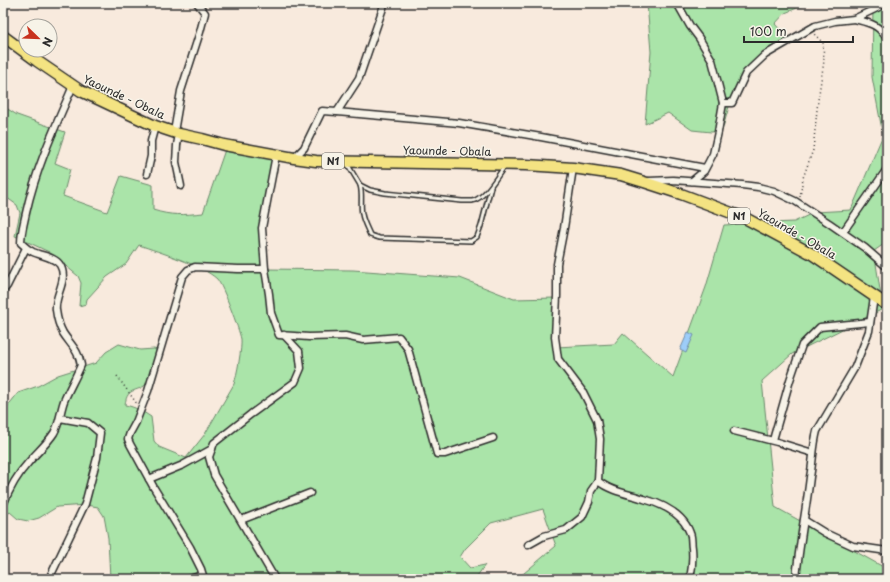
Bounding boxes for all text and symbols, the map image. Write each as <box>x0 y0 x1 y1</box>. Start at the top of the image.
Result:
north arrow <box>18 18 58 58</box>
scale bar <box>744 18 853 44</box>
text: 100 m <box>750 22 787 40</box>
text: N <box>38 35 57 50</box>
street label: Yaounde - Obala <box>81 70 168 123</box>
street label: Yaounde - Obala <box>403 141 491 160</box>
road number: N1 <box>322 153 344 169</box>
street label: Yaounde - Obala <box>755 204 840 263</box>
road number: N1 <box>728 208 750 224</box>

